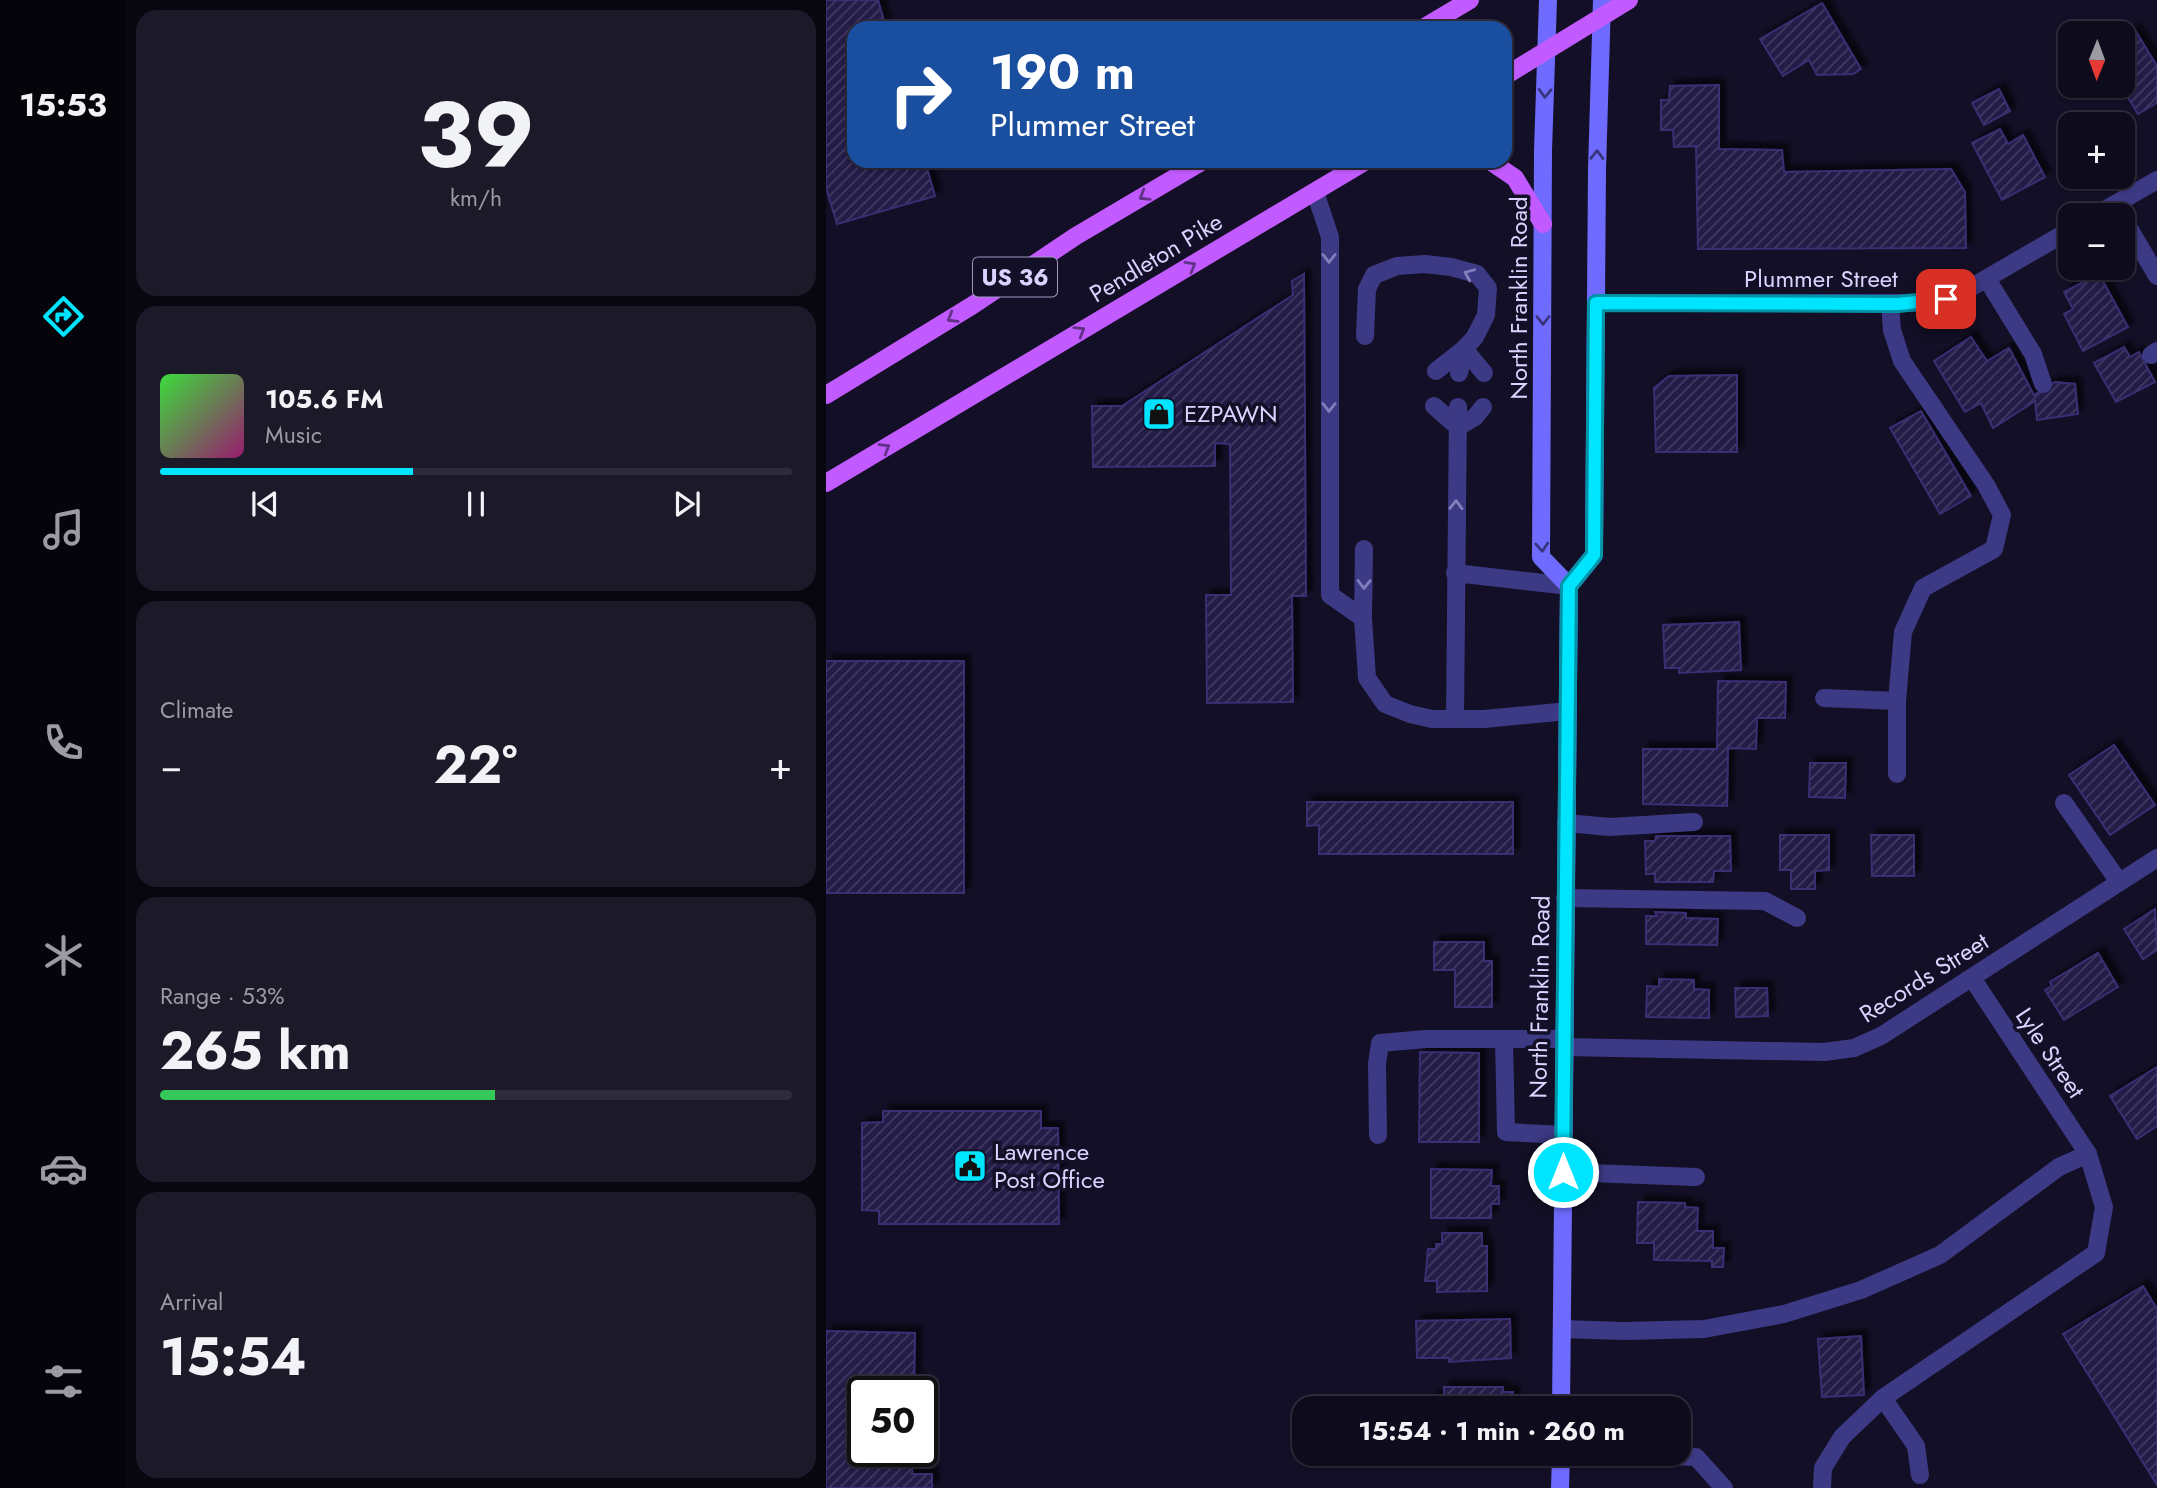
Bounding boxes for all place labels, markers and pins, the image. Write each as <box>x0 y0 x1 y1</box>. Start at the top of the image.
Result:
pin <box>1916 269 1976 329</box>
shop icon: EZPAWN <box>1140 395 1178 433</box>
place label: EZPAWN <box>1184 396 1278 431</box>
place label: Lawrence Post Office <box>994 1134 1105 1197</box>
public building icon: Lawrence Post Office <box>951 1147 989 1185</box>

